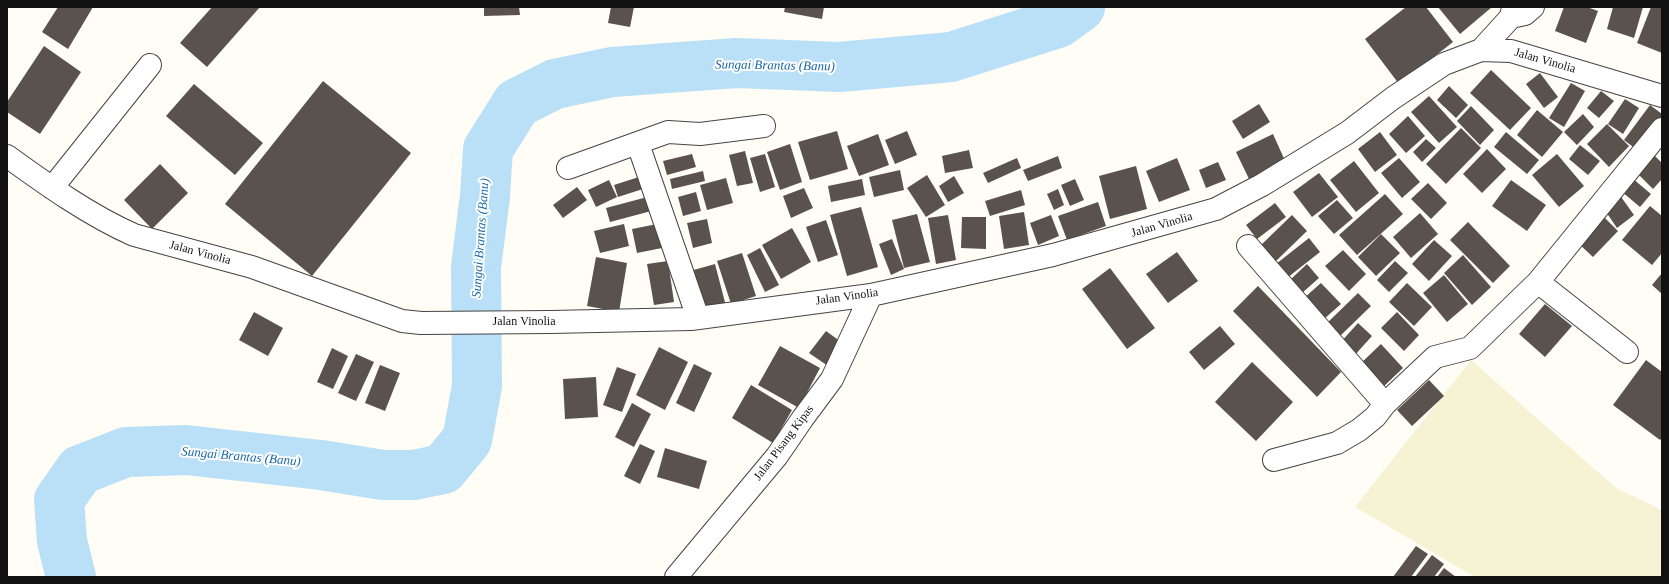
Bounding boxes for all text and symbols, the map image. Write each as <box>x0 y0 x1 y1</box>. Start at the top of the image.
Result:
street label: Jalan Vinolia <box>1513 45 1577 77</box>
water label: Sungai Brantas (Banu) <box>715 57 835 75</box>
water label: Sungai Brantas (Banu) <box>469 178 493 298</box>
street label: Jalan Vinolia <box>1130 209 1194 241</box>
street label: Jalan Vinolia <box>168 238 232 268</box>
street label: Jalan Vinolia <box>815 285 879 309</box>
street label: Jalan Vinolia <box>493 315 555 329</box>
street label: Jalan Pisang Kipas <box>751 402 817 484</box>
water label: Sungai Brantas (Banu) <box>181 444 301 470</box>

